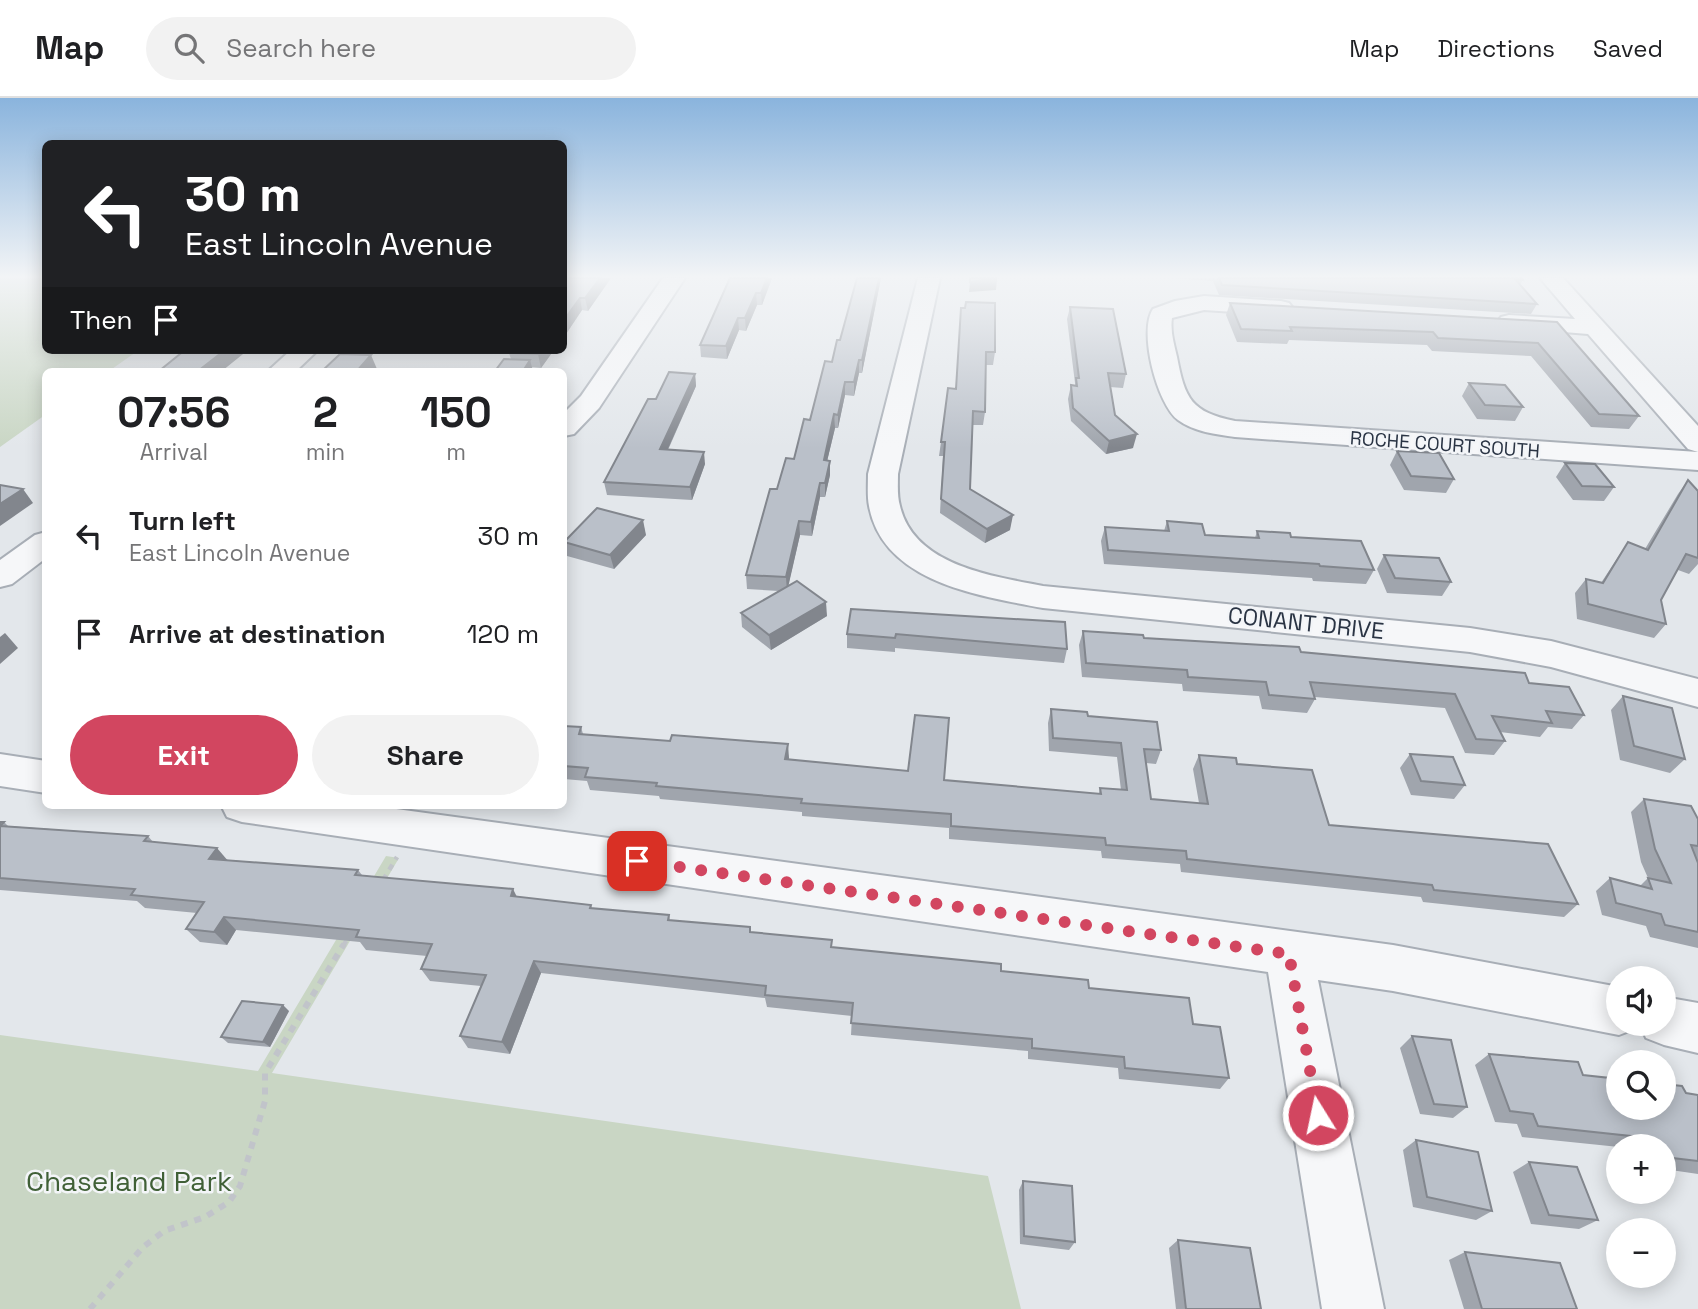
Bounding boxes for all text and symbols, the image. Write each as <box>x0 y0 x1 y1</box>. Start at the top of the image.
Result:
search box <box>146 17 636 80</box>
text: Map <box>35 27 104 69</box>
icon: search <box>170 29 208 67</box>
text: Search here <box>226 31 376 65</box>
text: Map <box>1349 33 1399 64</box>
text: Directions <box>1437 33 1555 64</box>
text: Saved <box>1593 33 1663 64</box>
text: 30 m <box>185 163 301 225</box>
icon: left <box>70 168 161 259</box>
text: East Lincoln Avenue <box>185 224 493 264</box>
icon: arrive <box>147 301 185 339</box>
text: Then <box>70 303 133 337</box>
text: 07:56 <box>117 386 231 439</box>
text: 2 <box>313 386 338 439</box>
text: 150 <box>420 386 492 439</box>
street label: ROCHE COURT SOUTH <box>1349 425 1541 464</box>
text: Arrival <box>140 437 208 467</box>
text: min <box>306 437 345 467</box>
text: m <box>446 437 466 467</box>
text: Turn left <box>129 504 236 538</box>
icon: left <box>70 517 108 555</box>
text: 30 m <box>478 519 539 553</box>
text: East Lincoln Avenue <box>129 538 350 568</box>
street label: CONANT DRIVE <box>1227 600 1385 646</box>
icon: arrive <box>70 615 108 653</box>
text: Arrive at destination <box>129 617 386 651</box>
text: 120 m <box>467 617 539 651</box>
button: Exit <box>70 715 298 795</box>
button: Share <box>312 715 539 795</box>
pin <box>607 831 667 891</box>
icon: arrive <box>618 842 656 880</box>
map controls <box>1606 966 1676 1288</box>
button: sound <box>1606 966 1676 1036</box>
button: search <box>1606 1050 1676 1120</box>
position arrow <box>1281 1078 1355 1152</box>
button: + <box>1606 1134 1676 1204</box>
park label: Chaseland Park <box>26 1163 232 1199</box>
button: − <box>1606 1218 1676 1288</box>

